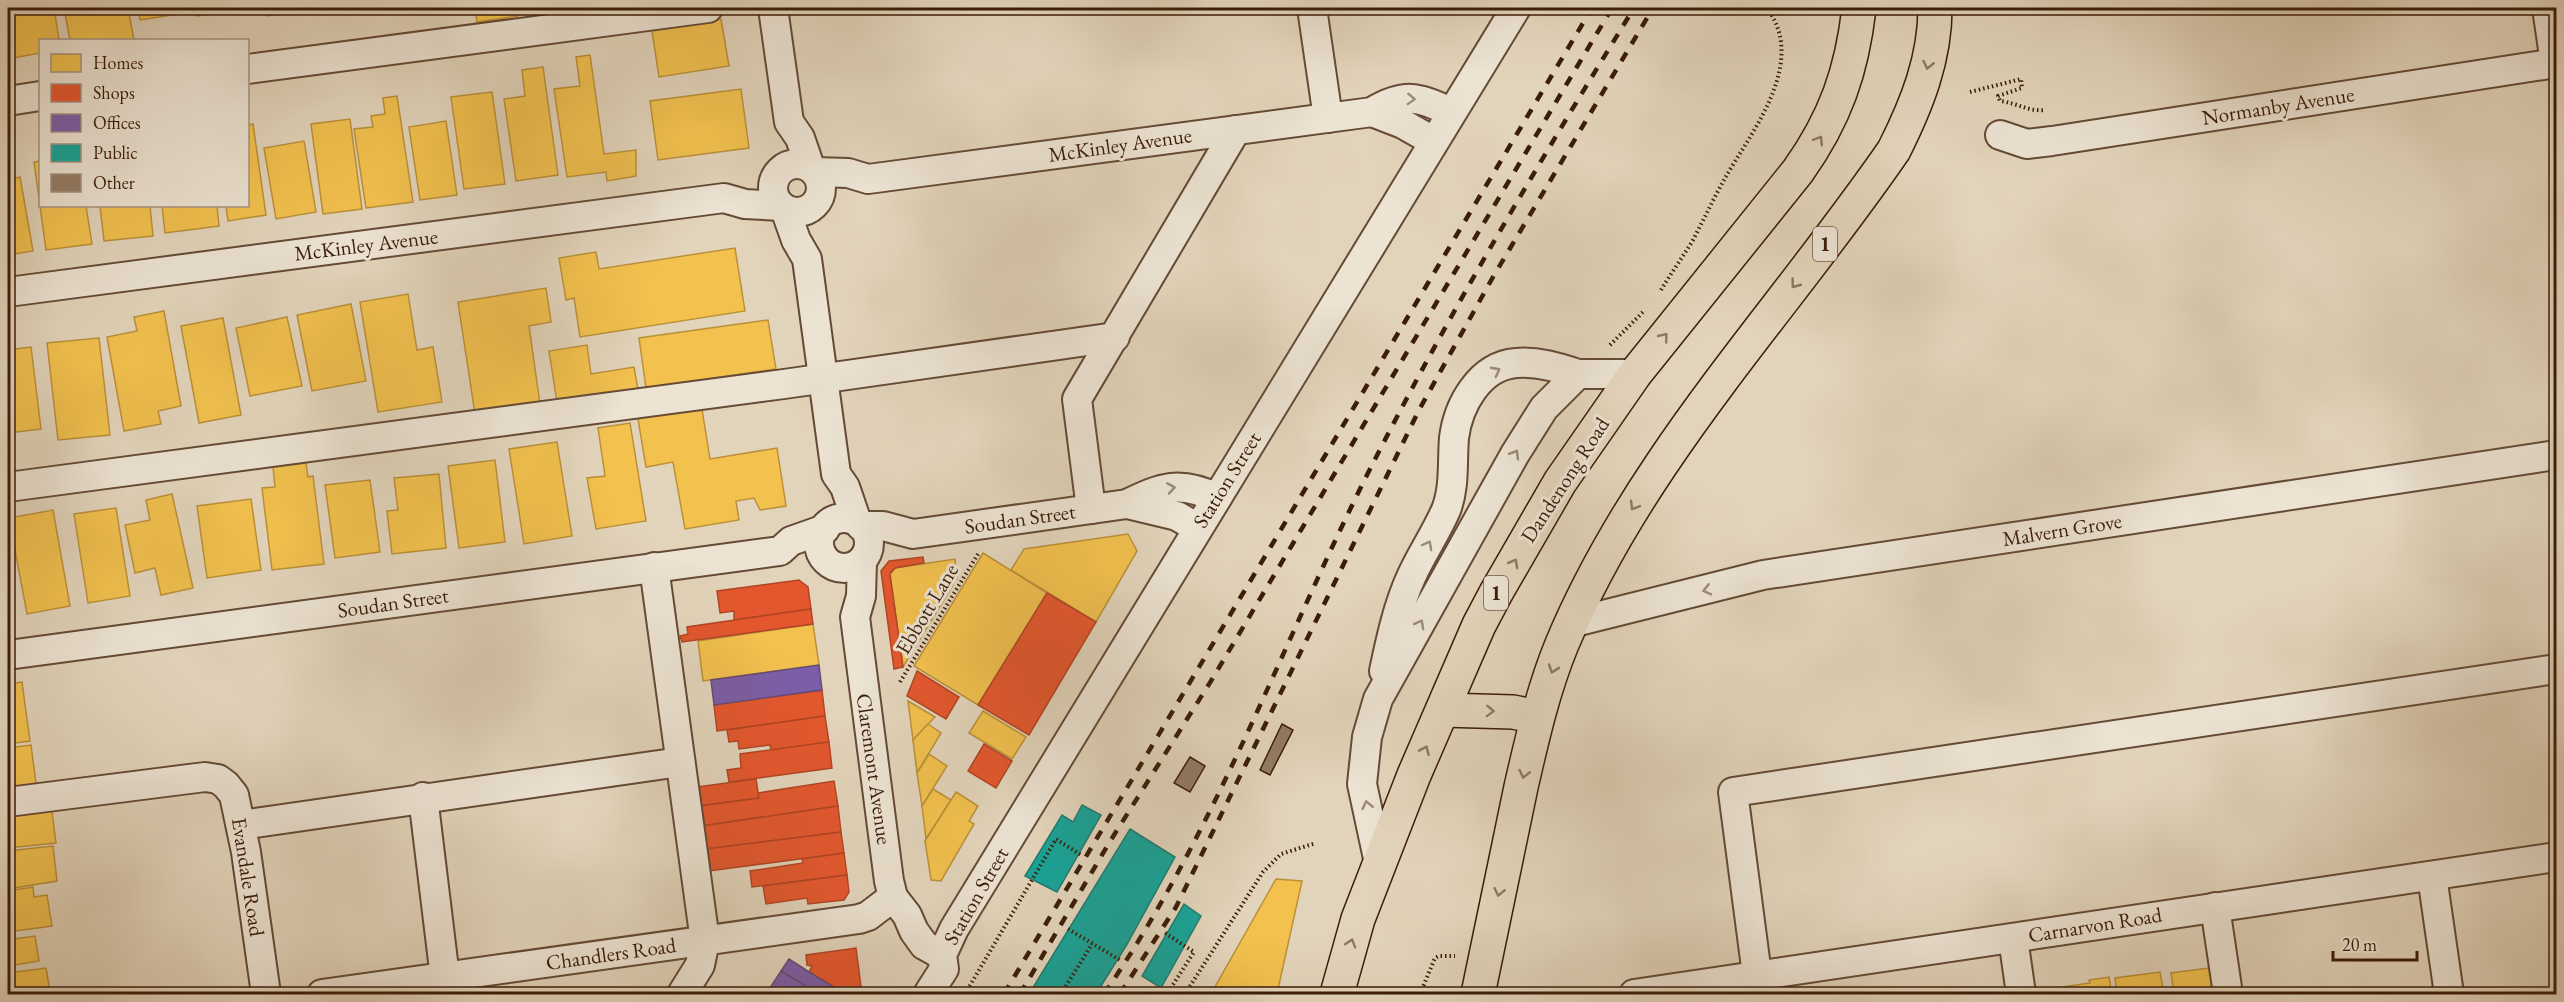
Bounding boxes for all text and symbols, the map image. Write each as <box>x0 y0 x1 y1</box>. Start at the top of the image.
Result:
legend <box>39 39 249 207</box>
text: Homes <box>93 51 144 74</box>
one-way arrow <box>1923 60 1936 70</box>
street label: Normanby Avenue <box>2200 80 2356 131</box>
text: Shops <box>93 81 135 104</box>
one-way arrow <box>1406 93 1415 106</box>
text: Offices <box>93 111 141 134</box>
street label: McKinley Avenue <box>1047 121 1193 168</box>
one-way arrow <box>1811 136 1823 146</box>
text: Public <box>93 141 137 164</box>
text: Other <box>93 171 135 194</box>
street label: McKinley Avenue <box>293 222 439 267</box>
road number: 1 <box>1813 227 1837 261</box>
one-way arrow <box>1791 277 1802 288</box>
one-way arrow <box>1657 332 1668 343</box>
one-way arrow <box>1490 367 1500 378</box>
street label: Dandenong Road <box>1514 412 1615 547</box>
street label: Station Street <box>1186 426 1267 533</box>
one-way arrow <box>1508 450 1520 460</box>
one-way arrow <box>1167 482 1176 494</box>
street label: Soudan Street <box>963 497 1077 540</box>
one-way arrow <box>1629 500 1641 510</box>
street label: Malvern Grove <box>2000 507 2123 552</box>
one-way arrow <box>1421 541 1432 551</box>
street label: Ebbott Lane <box>889 558 964 659</box>
one-way arrow <box>1506 558 1518 569</box>
road number: 1 <box>1484 576 1508 610</box>
street label: Soudan Street <box>336 581 450 624</box>
one-way arrow <box>1702 583 1713 595</box>
one-way arrow <box>1413 619 1424 630</box>
one-way arrow <box>1547 664 1560 674</box>
street label: Claremont Avenue <box>851 692 898 846</box>
one-way arrow <box>1486 705 1495 718</box>
one-way arrow <box>1417 745 1429 756</box>
one-way arrow <box>1519 769 1532 779</box>
one-way arrow <box>1361 801 1374 811</box>
street label: Evandale Road <box>226 816 271 939</box>
street label: Station Street <box>937 842 1015 949</box>
one-way arrow <box>1493 887 1506 897</box>
street label: Carnarvon Road <box>2026 901 2164 948</box>
scale bar <box>2333 924 2417 962</box>
street label: Chandlers Road <box>544 931 678 976</box>
text: 20 m <box>2342 933 2377 956</box>
one-way arrow <box>1344 938 1356 949</box>

